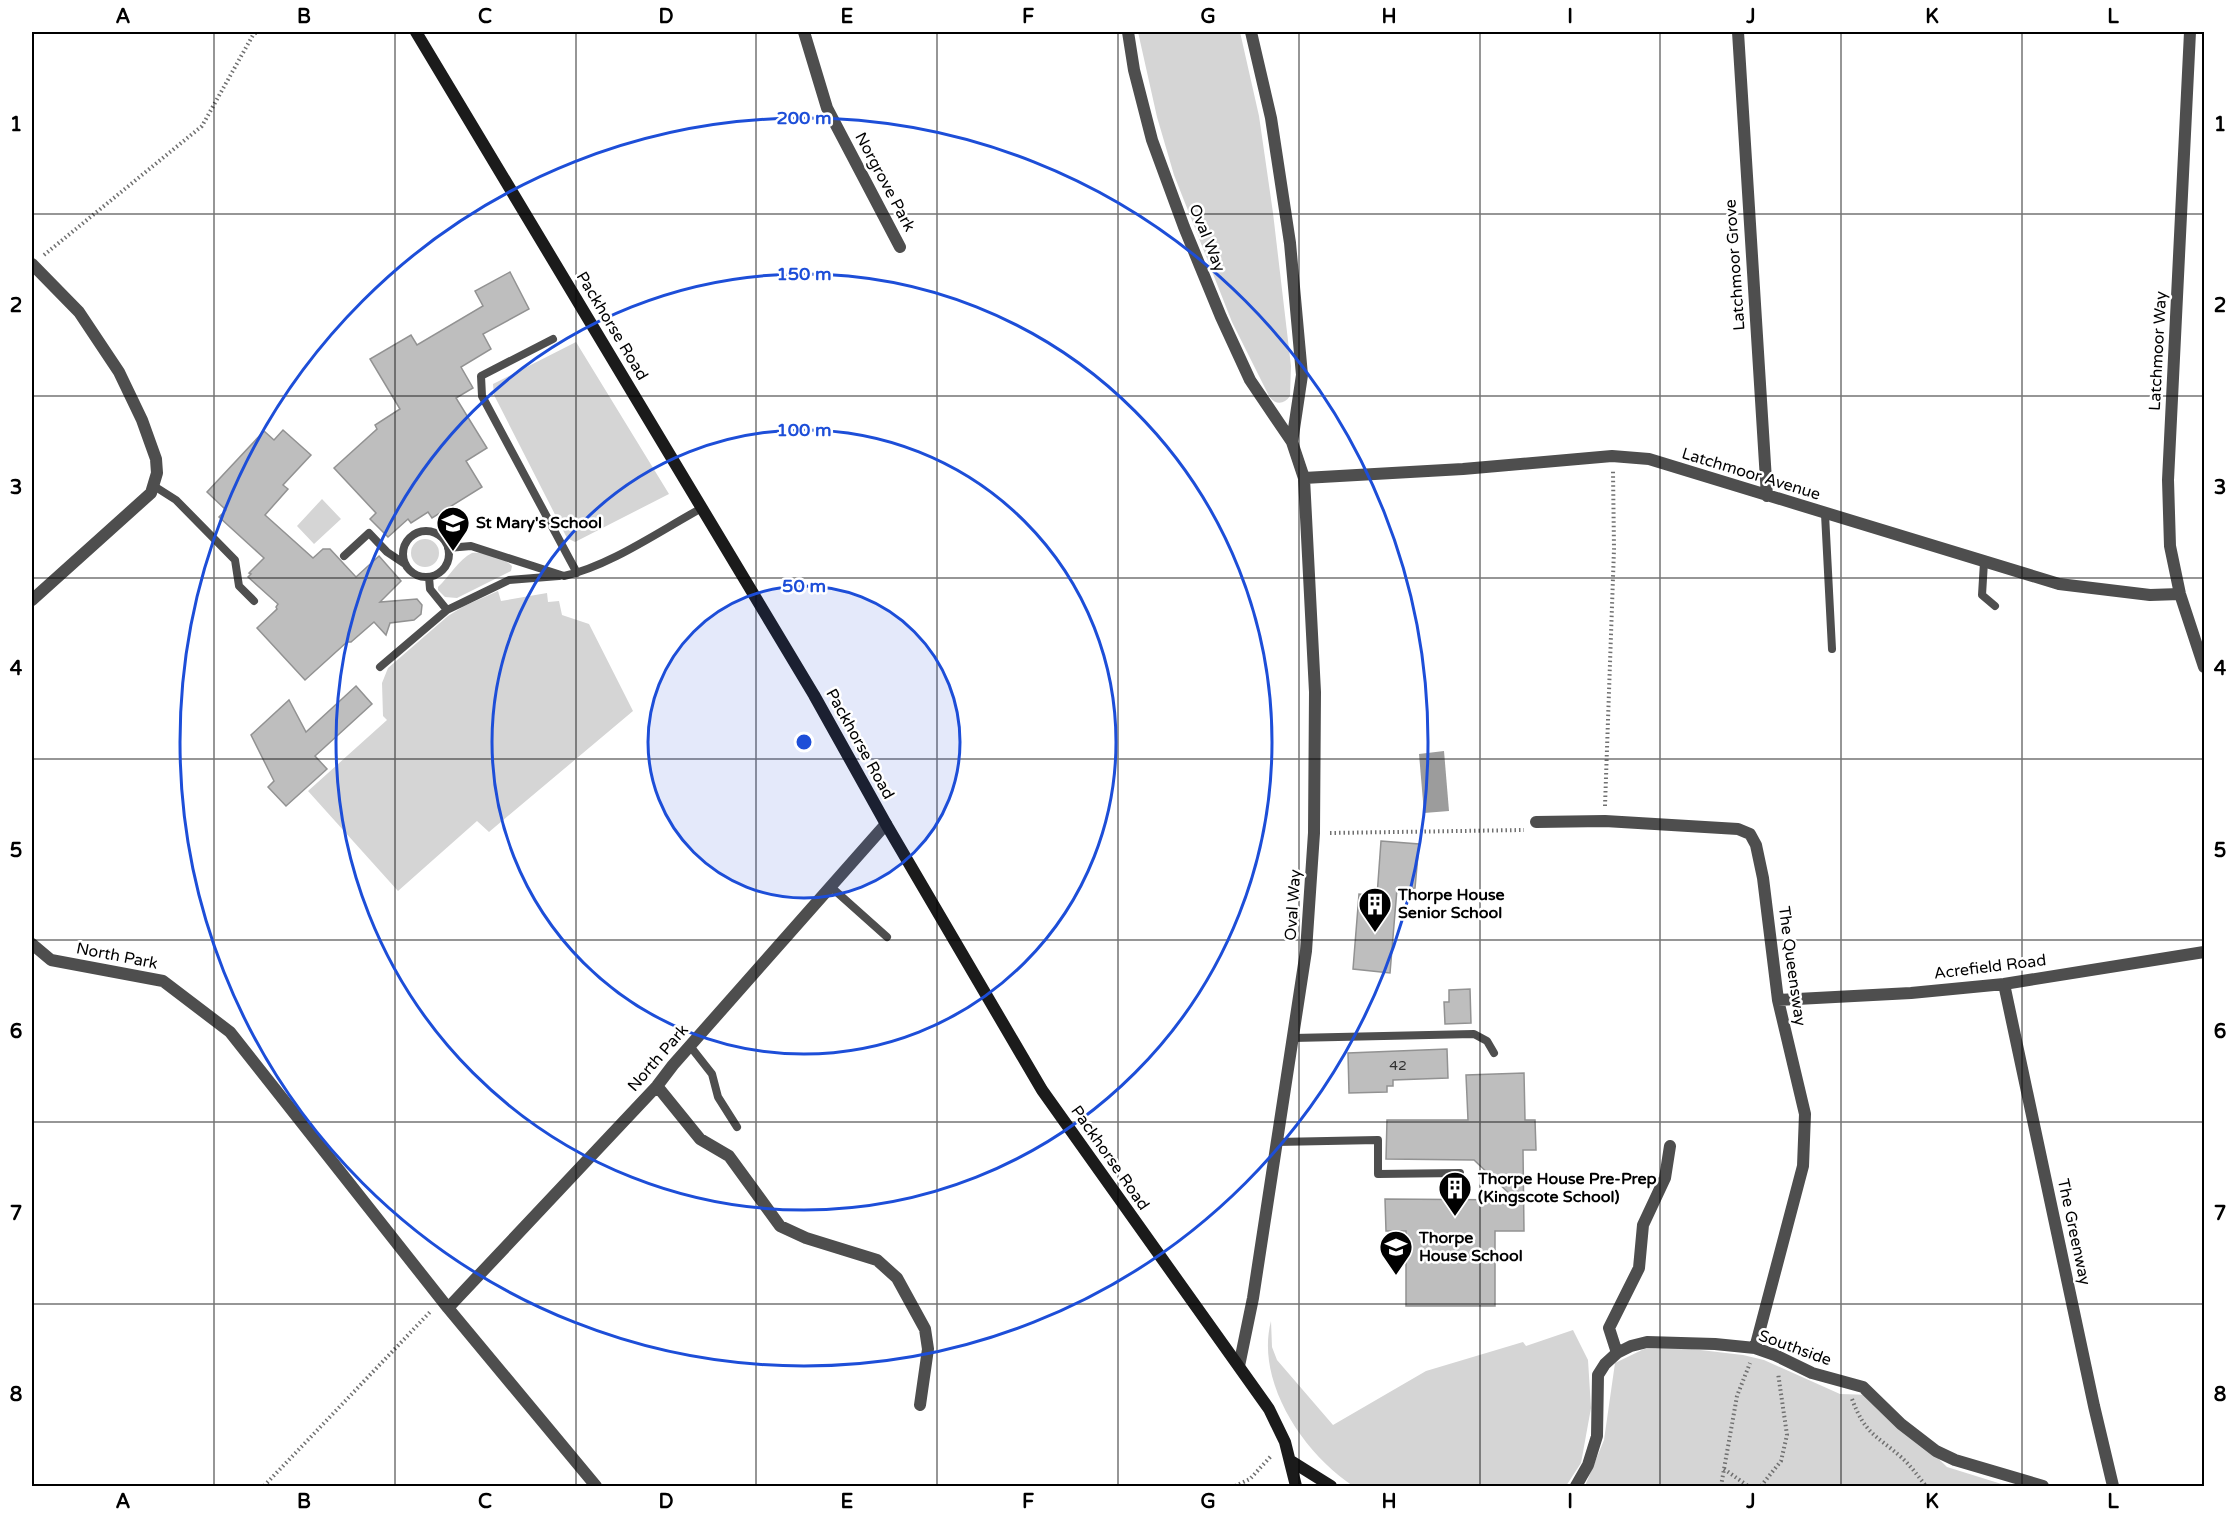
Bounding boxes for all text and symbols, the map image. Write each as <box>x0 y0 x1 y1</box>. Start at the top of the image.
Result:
text: A <box>116 5 131 29</box>
text: B <box>297 5 311 29</box>
text: C <box>478 5 492 29</box>
text: D <box>658 5 674 29</box>
text: E <box>841 5 854 29</box>
text: F <box>1022 5 1034 29</box>
text: G <box>1200 5 1216 29</box>
text: H <box>1381 5 1397 29</box>
text: I <box>1567 5 1573 29</box>
text: J <box>1745 5 1756 29</box>
text: K <box>1925 5 1939 29</box>
text: L <box>2107 5 2119 29</box>
text: 200 m <box>776 107 832 129</box>
text: 1 <box>10 113 22 137</box>
text: 1 <box>2214 113 2226 137</box>
street label: Norgrove Park <box>850 129 920 235</box>
street label: Latchmoor Grove <box>1720 199 1750 331</box>
street label: Oval Way <box>1184 201 1230 275</box>
text: 150 m <box>776 263 832 285</box>
street label: Packhorse Road <box>572 268 652 384</box>
street label: Latchmoor Way <box>2145 290 2171 411</box>
text: 2 <box>10 294 22 318</box>
text: 2 <box>2214 294 2226 318</box>
text: 100 m <box>776 419 832 441</box>
street label: Latchmoor Avenue <box>1679 443 1823 505</box>
text: 3 <box>10 476 22 500</box>
text: 3 <box>2214 476 2226 500</box>
school or university icon: St Mary's School <box>435 505 471 552</box>
place label: St Mary's School <box>476 513 602 533</box>
text: 50 m <box>782 575 826 597</box>
text: 4 <box>10 657 23 681</box>
text: 4 <box>2214 657 2227 681</box>
street label: Packhorse Road <box>821 685 899 803</box>
centre of rings <box>794 732 814 752</box>
text: 5 <box>10 839 22 863</box>
text: 5 <box>2214 839 2226 863</box>
street label: Oval Way <box>1281 868 1305 941</box>
place label: Thorpe House Senior School <box>1397 885 1505 923</box>
building icon: Thorpe House Senior School <box>1357 886 1393 933</box>
street label: The Queensway <box>1774 905 1810 1028</box>
street label: North Park <box>75 938 160 974</box>
street label: Acrefield Road <box>1933 950 2047 984</box>
text: 6 <box>10 1020 22 1044</box>
street label: North Park <box>623 1020 693 1096</box>
text: 6 <box>2214 1020 2226 1044</box>
house number: 42 <box>1389 1057 1407 1074</box>
street label: Packhorse Road <box>1066 1102 1154 1214</box>
place label: Thorpe House Pre-Prep (Kingscote School) <box>1477 1169 1657 1207</box>
building icon: Thorpe House Pre-Prep (Kingscote School) <box>1437 1170 1473 1217</box>
street label: The Greenway <box>2053 1177 2095 1287</box>
text: 7 <box>10 1202 22 1226</box>
text: 7 <box>2214 1202 2226 1226</box>
place label: Thorpe House School <box>1418 1228 1523 1266</box>
school or university icon: Thorpe House School <box>1378 1229 1414 1276</box>
street label: Southside <box>1756 1326 1834 1370</box>
text: 8 <box>10 1383 22 1407</box>
text: 8 <box>2214 1383 2226 1407</box>
text: A <box>116 1490 131 1514</box>
text: B <box>297 1490 311 1514</box>
text: C <box>478 1490 492 1514</box>
text: D <box>658 1490 674 1514</box>
text: E <box>841 1490 854 1514</box>
text: F <box>1022 1490 1034 1514</box>
text: G <box>1200 1490 1216 1514</box>
text: H <box>1381 1490 1397 1514</box>
text: I <box>1567 1490 1573 1514</box>
text: J <box>1745 1490 1756 1514</box>
text: K <box>1925 1490 1939 1514</box>
text: L <box>2107 1490 2119 1514</box>

